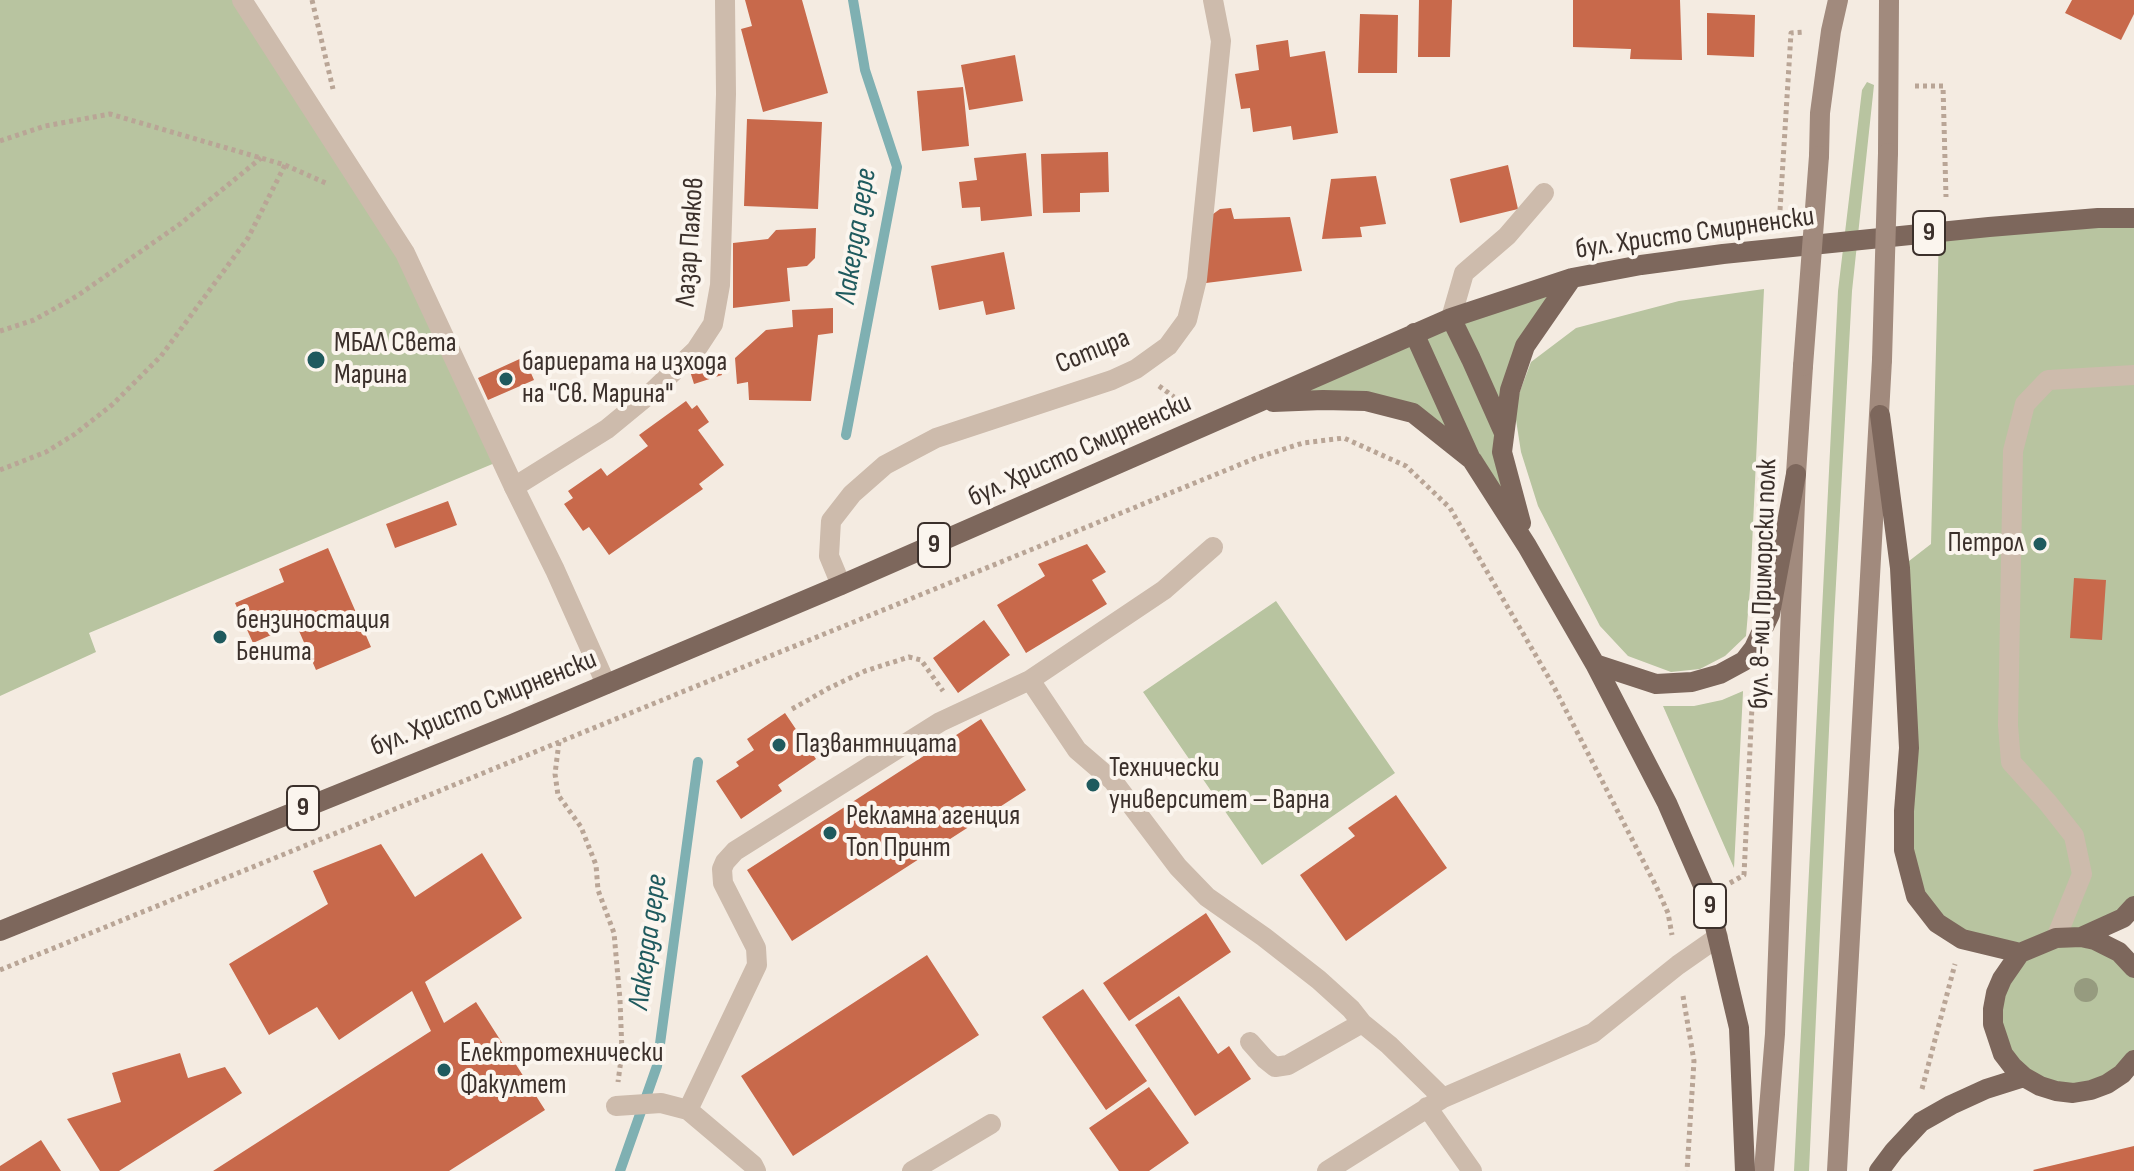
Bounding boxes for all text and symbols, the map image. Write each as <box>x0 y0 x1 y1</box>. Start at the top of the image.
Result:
water label: Лакерда дере <box>829 166 885 306</box>
street label: Лазар Паяков <box>670 176 712 308</box>
street label: бул. Христо Смирненски <box>1574 201 1816 267</box>
road number: 9 <box>1913 211 1945 255</box>
street label: Сотира <box>1051 322 1135 382</box>
place label: МБАЛ Света Марина <box>334 327 457 393</box>
place label: бариерата на изхода на "Св. Марина" <box>522 346 727 412</box>
marker: МБАЛ Света Марина <box>305 349 327 371</box>
marker: бариерата на изхода на "Св. Марина" <box>497 370 515 388</box>
street label: бул. Христо Смирненски <box>963 387 1197 515</box>
street label: бул. 8-ми Приморски полк <box>1743 458 1785 710</box>
road number: 9 <box>918 523 950 567</box>
place label: Петрол <box>1947 527 2024 561</box>
marker: Петрол <box>2031 535 2049 553</box>
place label: бензиностация Бенита <box>236 604 390 670</box>
marker: бензиностация Бенита <box>211 628 229 646</box>
street label: бул. Христо Смирненски <box>366 643 602 765</box>
place label: Пазвантницата <box>795 728 957 762</box>
marker: Пазвантницата <box>770 736 788 754</box>
place label: Технически университет – Варна <box>1109 752 1330 818</box>
marker: Технически университет – Варна <box>1084 776 1102 794</box>
road number: 9 <box>287 786 319 830</box>
place label: Рекламна агенция Топ Принт <box>846 800 1020 866</box>
marker: Рекламна агенция Топ Принт <box>821 824 839 842</box>
water label: Лакерда дере <box>622 872 676 1012</box>
road number: 9 <box>1694 884 1726 928</box>
place label: Електротехнически Факултет <box>460 1037 663 1103</box>
marker: Електротехнически Факултет <box>435 1061 453 1079</box>

